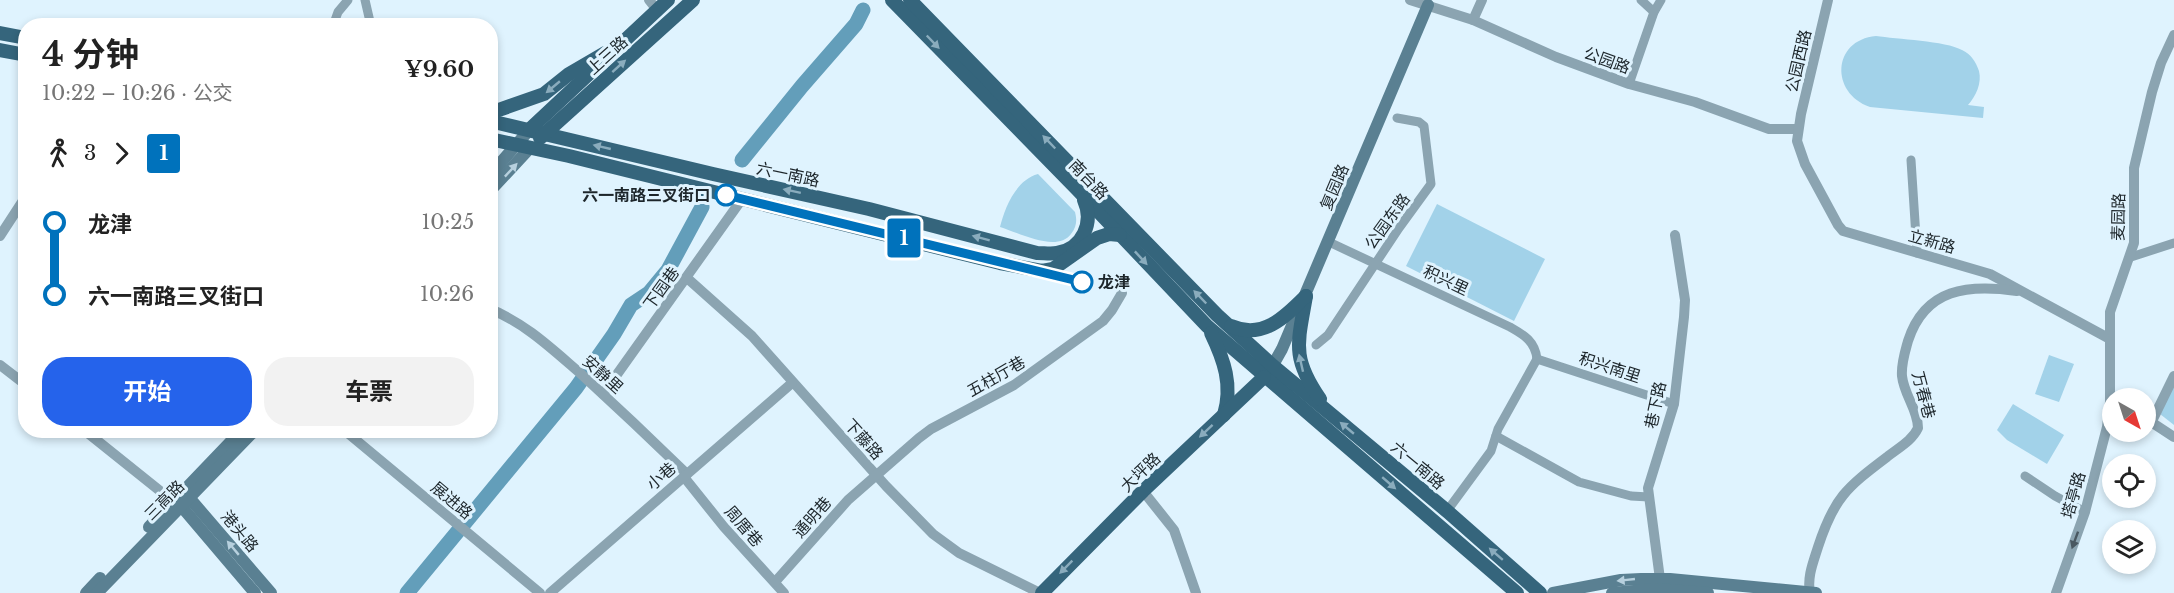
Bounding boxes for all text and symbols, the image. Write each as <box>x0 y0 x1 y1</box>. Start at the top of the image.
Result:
street label: 公园西路 <box>1781 28 1815 94</box>
street label: 上三路 <box>582 32 632 78</box>
text: 4 分钟 <box>42 34 139 75</box>
one-way arrow <box>926 34 940 48</box>
street label: 公园路 <box>1581 42 1633 78</box>
text: ¥9.60 <box>404 56 474 83</box>
one-way arrow <box>611 60 626 73</box>
one-way arrow <box>546 80 561 93</box>
text: 10:22 – 10:26 · 公交 <box>42 81 233 105</box>
one-way arrow <box>1042 135 1056 150</box>
icon: walk <box>42 137 75 170</box>
icon: forward <box>105 137 138 170</box>
text: 1 <box>159 140 168 166</box>
text: 3 <box>84 141 96 165</box>
one-way arrow <box>593 142 611 152</box>
street label: 南台路 <box>1065 155 1113 203</box>
street label: 六一南路 <box>755 158 821 190</box>
street label: 复园路 <box>1315 161 1353 213</box>
one-way arrow <box>503 163 517 177</box>
marker: 六一南路三叉街口 <box>715 184 737 206</box>
place label: 六一南路三叉街口 <box>582 185 710 205</box>
one-way arrow <box>782 186 801 196</box>
street label: 公园东路 <box>1360 189 1414 253</box>
street label: 麦园路 <box>2108 193 2128 241</box>
text: 10:25 <box>421 210 474 234</box>
text: 龙津 <box>88 211 132 238</box>
line badge: 1 <box>884 218 924 258</box>
text: 1 <box>899 225 909 251</box>
street label: 立新路 <box>1906 225 1958 257</box>
one-way arrow <box>972 233 990 243</box>
one-way arrow <box>1134 250 1148 265</box>
street label: 积兴里 <box>1420 261 1472 299</box>
street label: 下园巷 <box>639 263 683 313</box>
marker: 龙津 <box>1071 271 1093 293</box>
place label: 龙津 <box>1098 272 1130 292</box>
text: 10:26 <box>420 282 474 306</box>
text: 六一南路三叉街口 <box>88 283 264 310</box>
one-way arrow <box>1193 291 1207 305</box>
street label: 积兴南里 <box>1576 348 1644 386</box>
street label: 安静里 <box>578 351 628 397</box>
street label: 五柱厅巷 <box>963 351 1029 401</box>
one-way arrow <box>1296 354 1306 372</box>
button: 开始 <box>42 357 252 426</box>
button: 车票 <box>264 357 474 426</box>
street label: 万春巷 <box>1908 369 1940 421</box>
street label: 巷下路 <box>1640 379 1670 431</box>
north arrow <box>2102 388 2156 442</box>
map controls <box>2102 388 2156 574</box>
street label: 下藤路 <box>841 414 887 464</box>
one-way arrow <box>1340 422 1355 435</box>
one-way arrow <box>1200 424 1214 438</box>
street label: 六一南路 <box>1387 437 1449 493</box>
street label: 大坪路 <box>1116 448 1164 496</box>
button: locate <box>2102 454 2156 508</box>
street label: 小巷 <box>642 458 680 494</box>
street label: 塔亭路 <box>2057 469 2089 521</box>
street label: 三高路 <box>140 476 188 524</box>
one-way arrow <box>1381 476 1396 489</box>
street label: 展进路 <box>427 477 477 523</box>
street label: 通明巷 <box>789 492 835 542</box>
street label: 周厝巷 <box>721 501 767 551</box>
street label: 港头路 <box>217 506 263 556</box>
button: layers <box>2102 520 2156 574</box>
one-way arrow <box>2070 531 2079 549</box>
one-way arrow <box>227 540 240 556</box>
one-way arrow <box>1489 548 1504 561</box>
one-way arrow <box>1059 559 1073 574</box>
one-way arrow <box>1616 575 1635 585</box>

